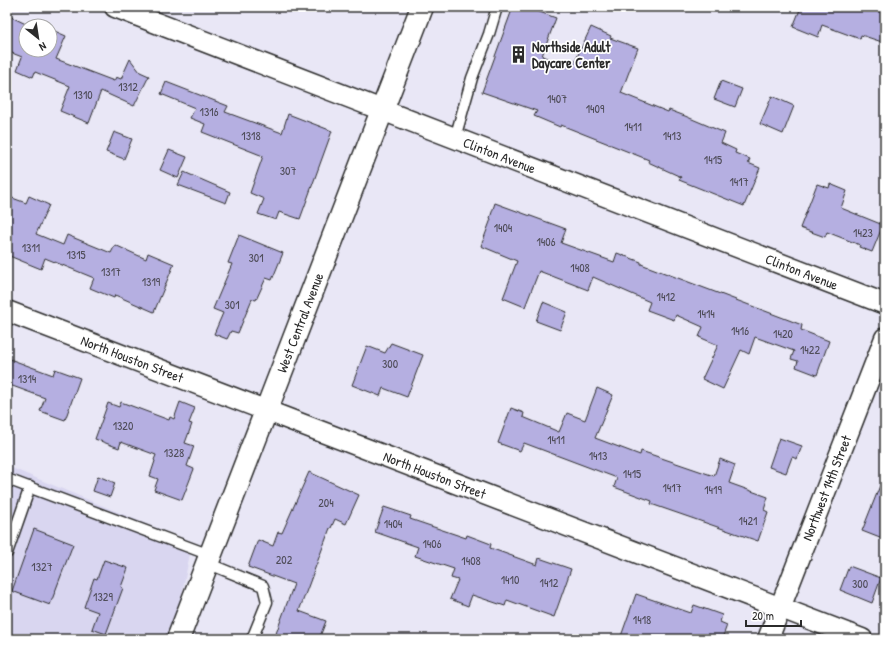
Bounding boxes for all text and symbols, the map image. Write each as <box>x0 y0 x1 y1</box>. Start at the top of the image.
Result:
north arrow <box>18 18 58 58</box>
place label: Northside Adult Daycare Center <box>532 37 612 74</box>
text: N <box>37 39 49 54</box>
building icon: Northside Adult Daycare Center <box>509 45 529 65</box>
house number: 1312 <box>118 78 138 95</box>
house number: 1310 <box>73 86 93 103</box>
house number: 1407 <box>547 90 567 107</box>
house number: 1409 <box>586 100 605 117</box>
house number: 1316 <box>200 103 219 120</box>
house number: 1411 <box>624 118 642 135</box>
house number: 1318 <box>241 127 261 144</box>
house number: 1413 <box>663 127 681 144</box>
street label: Clinton Avenue <box>460 132 539 178</box>
house number: 1415 <box>704 151 722 168</box>
house number: 307 <box>280 162 296 179</box>
house number: 1417 <box>729 173 749 190</box>
house number: 1404 <box>494 219 513 236</box>
house number: 1423 <box>853 224 873 241</box>
house number: 1406 <box>536 233 556 250</box>
house number: 1311 <box>22 239 40 256</box>
house number: 1315 <box>66 246 86 263</box>
house number: 301 <box>248 249 264 266</box>
street label: Clinton Avenue <box>763 249 841 294</box>
house number: 1408 <box>570 259 590 276</box>
house number: 1317 <box>101 263 121 280</box>
street label: West Central Avenue <box>272 270 328 375</box>
house number: 1319 <box>142 273 161 290</box>
house number: 1412 <box>657 288 676 305</box>
house number: 301 <box>224 296 240 313</box>
house number: 1414 <box>697 305 715 322</box>
house number: 1416 <box>731 322 749 339</box>
house number: 1420 <box>773 325 793 342</box>
street label: North Houston Street <box>78 330 186 387</box>
house number: 1422 <box>800 341 820 358</box>
house number: 300 <box>382 355 398 372</box>
house number: 1314 <box>18 370 37 387</box>
house number: 1320 <box>113 417 133 434</box>
house number: 1411 <box>547 431 565 448</box>
street label: Northwest 14th Street <box>797 432 855 543</box>
house number: 1328 <box>164 444 184 461</box>
street label: North Houston Street <box>381 446 489 503</box>
house number: 1413 <box>589 447 607 464</box>
house number: 1415 <box>623 465 641 482</box>
house number: 1417 <box>662 479 682 496</box>
house number: 1419 <box>704 481 722 498</box>
house number: 204 <box>318 494 334 511</box>
house number: 1421 <box>739 512 757 529</box>
house number: 1404 <box>384 515 403 532</box>
house number: 1406 <box>422 535 442 552</box>
house number: 202 <box>276 551 293 568</box>
house number: 1408 <box>461 552 481 569</box>
house number: 1327 <box>31 558 53 575</box>
house number: 1410 <box>501 571 519 588</box>
house number: 1412 <box>540 574 559 591</box>
house number: 300 <box>852 575 868 592</box>
house number: 1329 <box>93 588 113 605</box>
scale bar <box>746 602 801 628</box>
text: 20 m <box>752 607 774 624</box>
house number: 1418 <box>633 611 651 628</box>

